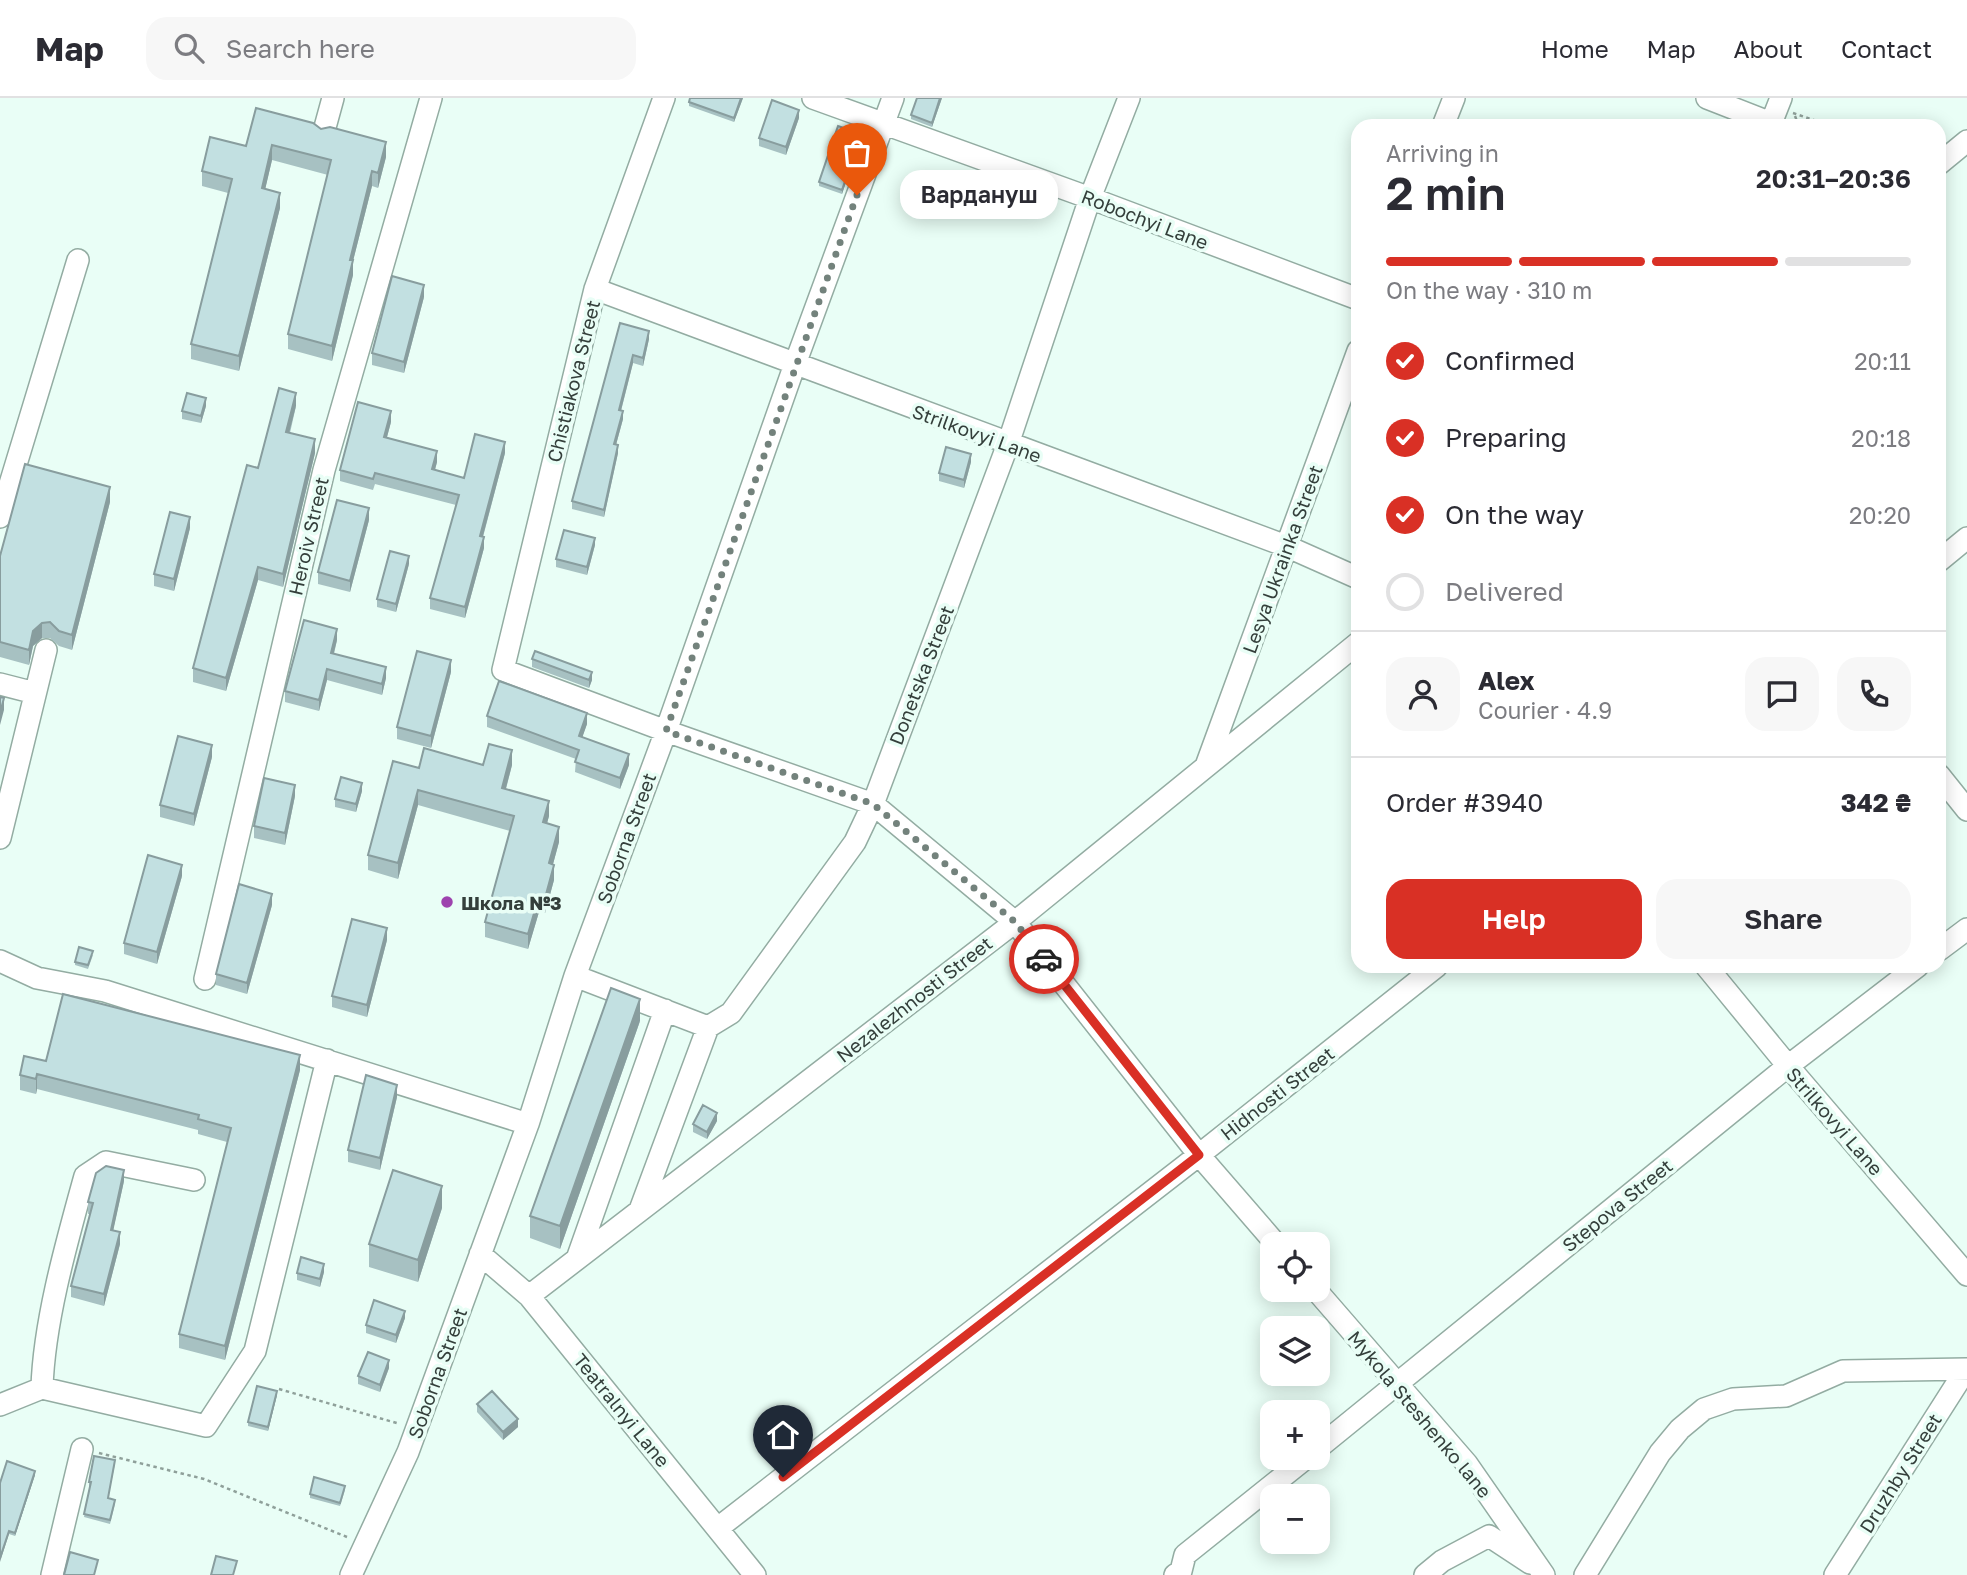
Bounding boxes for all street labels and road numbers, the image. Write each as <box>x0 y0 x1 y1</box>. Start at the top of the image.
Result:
street label: Robochyi Lane <box>1078 184 1212 254</box>
street label: Chistiakova Street <box>542 298 604 464</box>
street label: Strilkovyi Lane <box>909 399 1045 467</box>
street label: Lesya Ukrainka Street <box>1237 462 1327 656</box>
street label: Heroiv Street <box>283 475 333 597</box>
street label: Donetska Street <box>884 602 958 748</box>
street label: Soborna Street <box>592 769 660 907</box>
street label: Nezalezhnosti Street <box>832 931 996 1067</box>
street label: Hidnosti Street <box>1216 1041 1338 1145</box>
street label: Strilkovyi Lane <box>1782 1062 1888 1180</box>
street label: Stepova Street <box>1557 1154 1677 1256</box>
street label: Soborna Street <box>403 1304 471 1442</box>
street label: Mykola Steshenko lane <box>1343 1326 1497 1502</box>
street label: Teatralnyi Lane <box>569 1349 675 1471</box>
street label: Druzhby Street <box>1854 1409 1946 1537</box>

